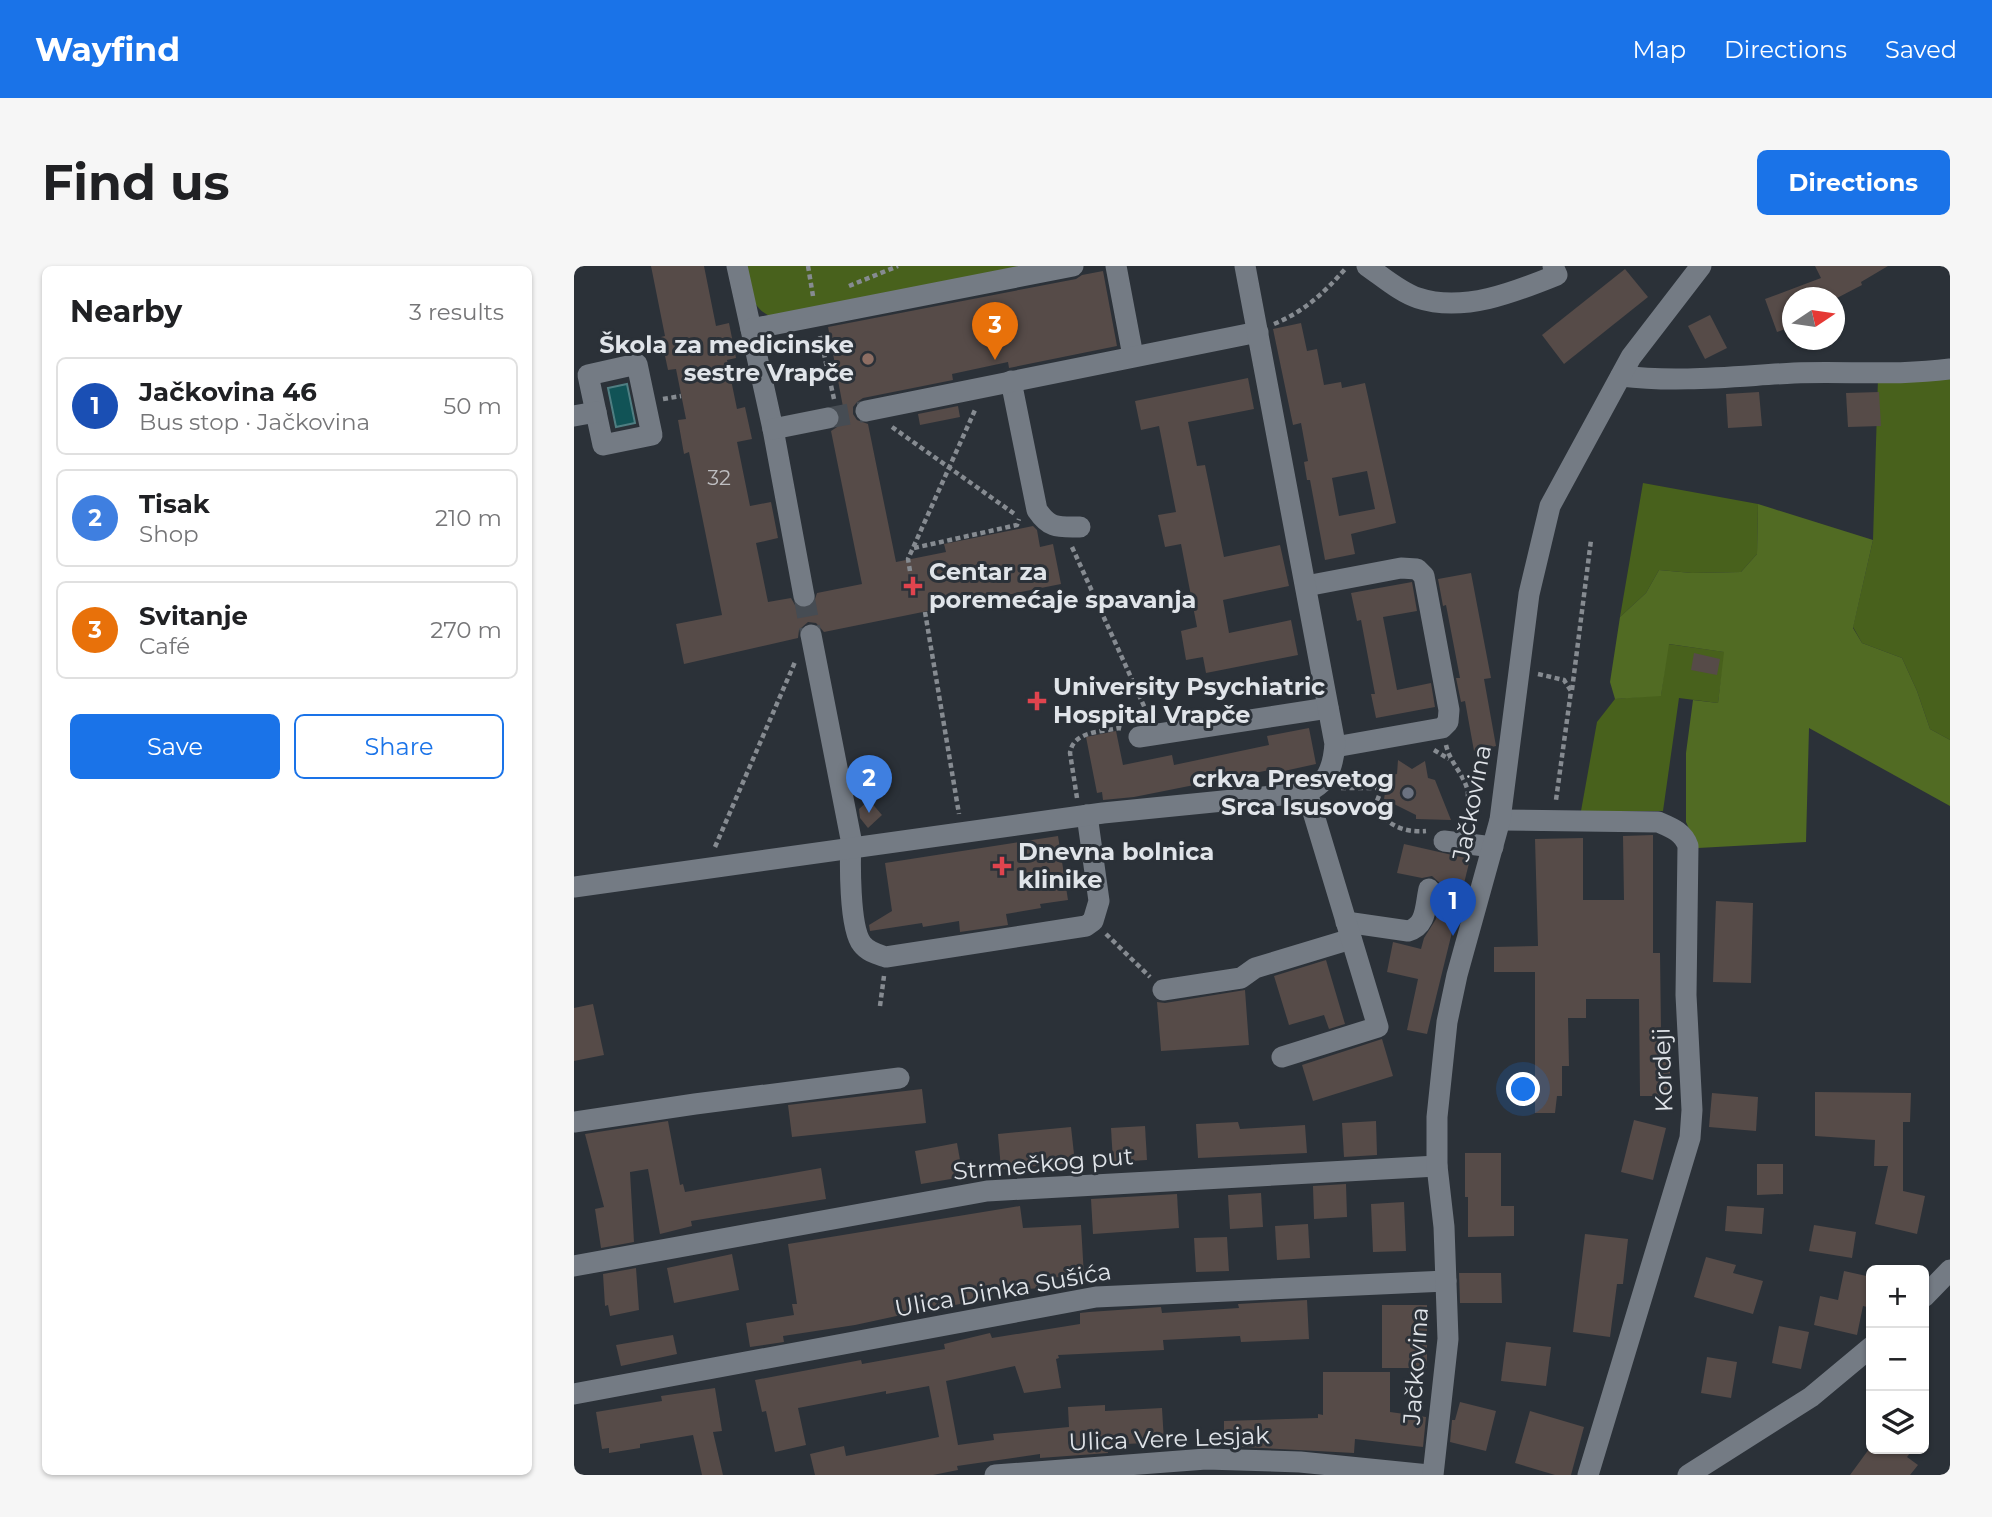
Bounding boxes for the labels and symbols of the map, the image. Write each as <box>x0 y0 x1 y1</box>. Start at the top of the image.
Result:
north arrow <box>1782 287 1845 350</box>
pin: 3 <box>972 302 1018 360</box>
place label: Škola za medicinske sestre Vrapče <box>599 330 854 387</box>
marker: Škola za medicinske sestre Vrapče <box>860 351 876 367</box>
house number: 32 <box>707 465 731 490</box>
place label: Centar za poremećaje spavanja <box>929 557 1196 614</box>
marker: Centar za poremećaje spavanja <box>903 576 923 596</box>
place label: University Psychiatric Hospital Vrapče <box>1053 672 1325 729</box>
marker: University Psychiatric Hospital Vrapče <box>1027 691 1047 711</box>
street label: Jačkovina <box>1446 742 1497 865</box>
pin: 2 <box>846 755 892 813</box>
place label: crkva Presvetog Srca Isusovog <box>1192 764 1394 821</box>
marker: crkva Presvetog Srca Isusovog <box>1400 785 1416 801</box>
place label: Dnevna bolnica klinike <box>1018 837 1214 894</box>
marker: Dnevna bolnica klinike <box>992 856 1012 876</box>
pin: 1 <box>1430 878 1476 936</box>
street label: Kordeji <box>1647 1027 1678 1113</box>
your location <box>1506 1072 1540 1106</box>
street label: Strmečkog put <box>952 1141 1135 1186</box>
street label: Ulica Dinka Sušića <box>892 1256 1114 1323</box>
street label: Jačkovina <box>1397 1306 1434 1427</box>
street label: Ulica Vere Lesjak <box>1068 1420 1271 1457</box>

